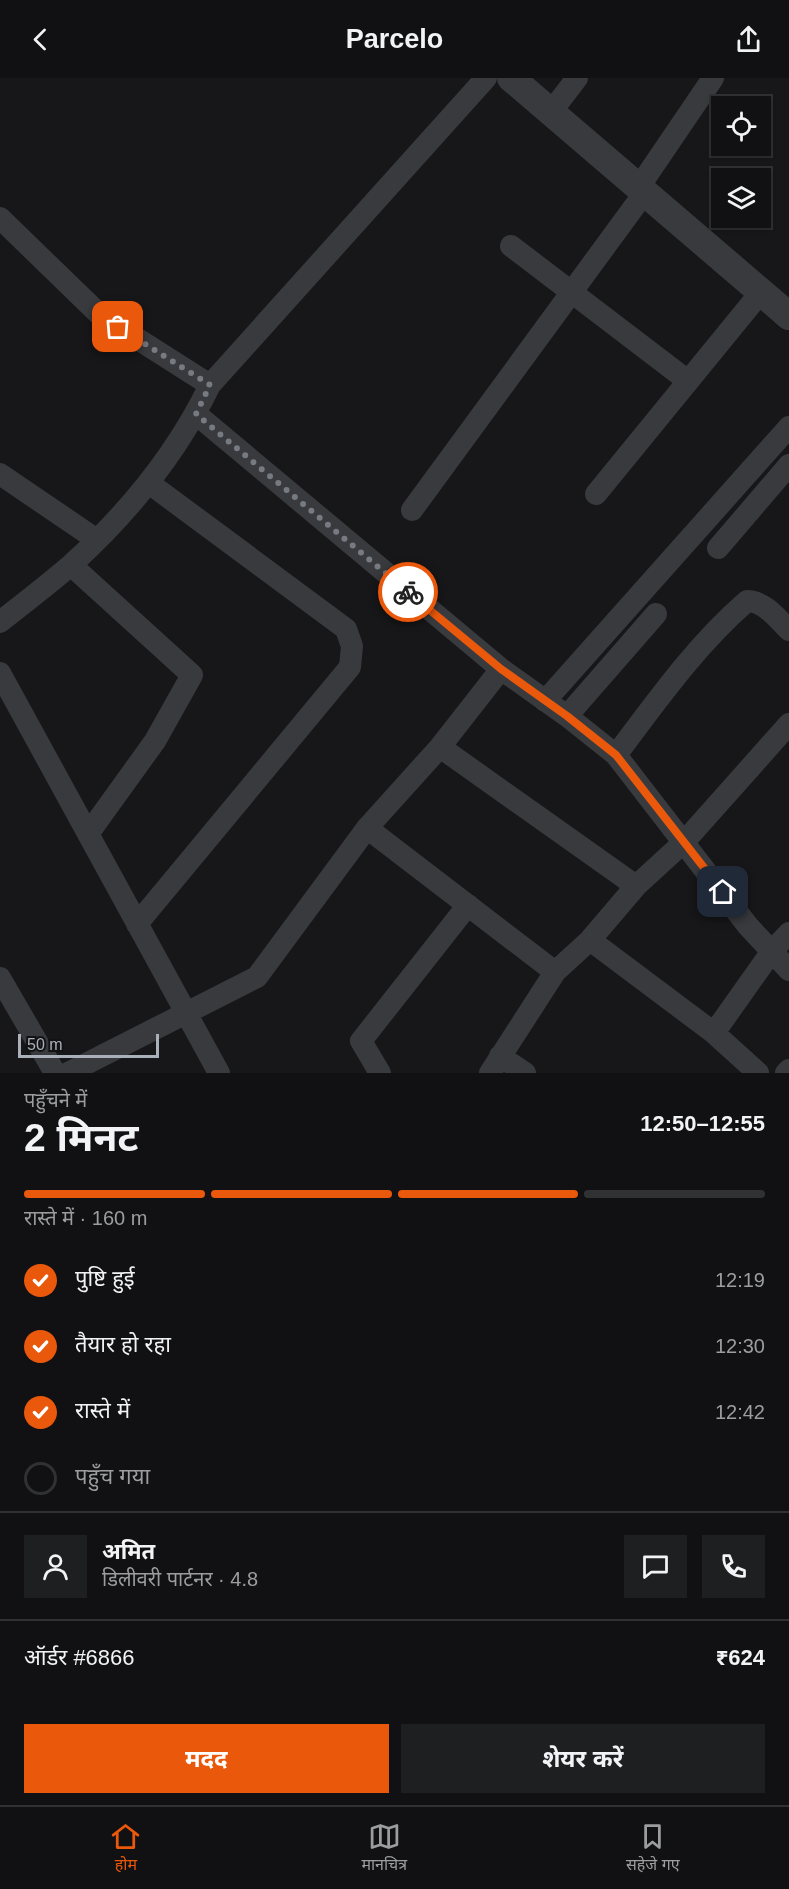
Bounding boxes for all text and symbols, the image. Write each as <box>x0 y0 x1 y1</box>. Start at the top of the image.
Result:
icon: back <box>24 23 57 56</box>
icon: share <box>732 23 765 56</box>
text: Parcelo <box>346 24 443 54</box>
map controls <box>711 96 771 228</box>
button: locate <box>711 96 771 156</box>
button: layers <box>711 168 771 228</box>
pin <box>92 301 143 352</box>
icon: bag <box>101 310 134 343</box>
courier <box>378 562 438 622</box>
icon: bike <box>392 576 425 609</box>
pin <box>697 866 748 917</box>
icon: home <box>706 875 739 908</box>
scale bar <box>18 1031 159 1058</box>
text: 50 m <box>27 1036 63 1053</box>
text: पहुँचने में <box>24 1089 87 1111</box>
text: 12:50–12:55 <box>640 1111 765 1136</box>
text: 2 मिनट <box>24 1116 138 1159</box>
text: रास्ते में · 160 m <box>24 1207 147 1229</box>
icon: check <box>24 1264 57 1297</box>
text: पुष्टि हुई <box>75 1266 135 1291</box>
text: 12:19 <box>715 1269 765 1291</box>
icon: check <box>24 1330 57 1363</box>
text: तैयार हो रहा <box>75 1332 171 1357</box>
text: 12:30 <box>715 1335 765 1357</box>
icon: check <box>24 1396 57 1429</box>
text: रास्ते में <box>75 1398 130 1423</box>
text: 12:42 <box>715 1401 765 1423</box>
text: पहुँच गया <box>75 1464 150 1489</box>
button: person <box>24 1535 87 1598</box>
button: chat <box>624 1535 687 1598</box>
button: phone <box>702 1535 765 1598</box>
text: अमित <box>102 1539 155 1564</box>
text: डिलीवरी पार्टनर · 4.8 <box>102 1568 258 1590</box>
text: ऑर्डर #6866 <box>24 1645 135 1670</box>
text: ₹624 <box>716 1645 765 1670</box>
button: मदद <box>24 1724 389 1793</box>
button: शेयर करें <box>401 1724 765 1793</box>
tab: होम <box>109 1820 142 1877</box>
tab: मानचित्र <box>361 1820 407 1877</box>
tab: सहेजे गए <box>626 1820 680 1877</box>

